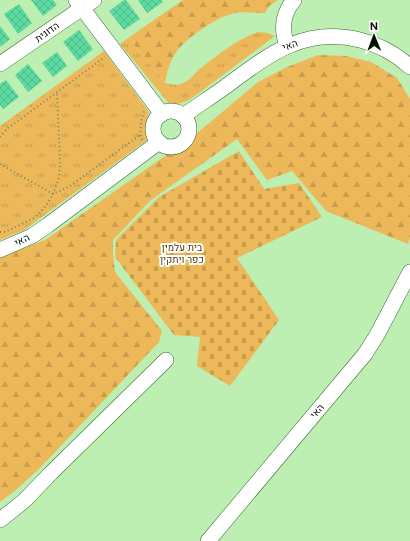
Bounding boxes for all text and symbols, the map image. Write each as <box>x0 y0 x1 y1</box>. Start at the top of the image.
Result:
north arrow <box>354 16 394 56</box>
street label: הדוגית <box>32 19 62 45</box>
text: N <box>370 19 378 33</box>
street label: האי <box>281 36 300 54</box>
street label: האי <box>12 231 32 249</box>
park label: בית עלמין כפר ויתקין <box>160 241 204 266</box>
street label: האי <box>307 401 327 421</box>

